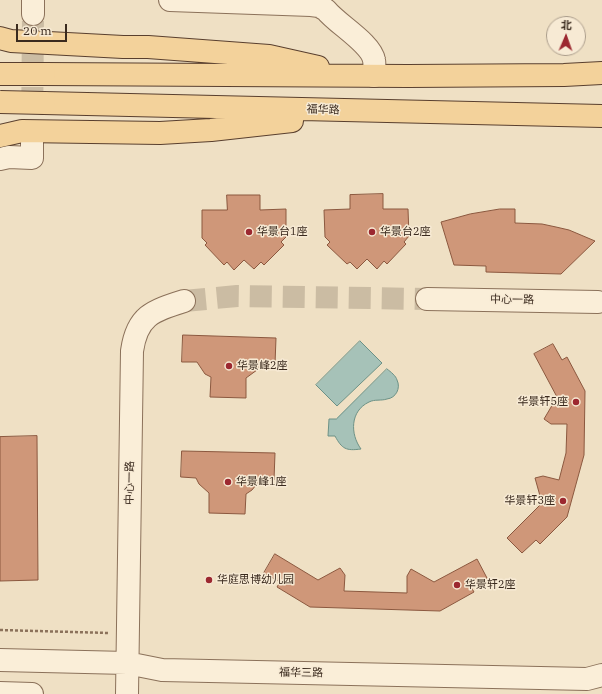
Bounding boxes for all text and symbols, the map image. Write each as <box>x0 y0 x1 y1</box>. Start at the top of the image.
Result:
scale bar <box>18 16 69 42</box>
north arrow <box>546 16 586 56</box>
text: 北 <box>561 18 572 32</box>
text: 20 m <box>23 23 52 38</box>
street label: 福华路 <box>306 103 340 117</box>
place label: 华景台1座 <box>257 225 308 239</box>
place label: 华景台2座 <box>380 225 431 239</box>
marker: 华景台1座 <box>244 227 254 237</box>
marker: 华景台2座 <box>367 227 377 237</box>
street label: 中心一路 <box>490 293 534 307</box>
place label: 华景峰2座 <box>237 359 288 373</box>
marker: 华景峰2座 <box>224 361 234 371</box>
place label: 华景轩5座 <box>517 395 568 409</box>
marker: 华景轩5座 <box>571 397 581 407</box>
street label: 中心一路 <box>123 461 137 505</box>
place label: 华景峰1座 <box>236 475 287 489</box>
marker: 华景峰1座 <box>223 477 233 487</box>
place label: 华景轩3座 <box>504 494 555 508</box>
marker: 华景轩3座 <box>558 496 568 506</box>
place label: 华庭思博幼儿园 <box>217 573 294 587</box>
marker: 华庭思博幼儿园 <box>204 575 214 585</box>
place label: 华景轩2座 <box>465 578 516 592</box>
marker: 华景轩2座 <box>452 580 462 590</box>
street label: 福华三路 <box>279 666 323 680</box>

